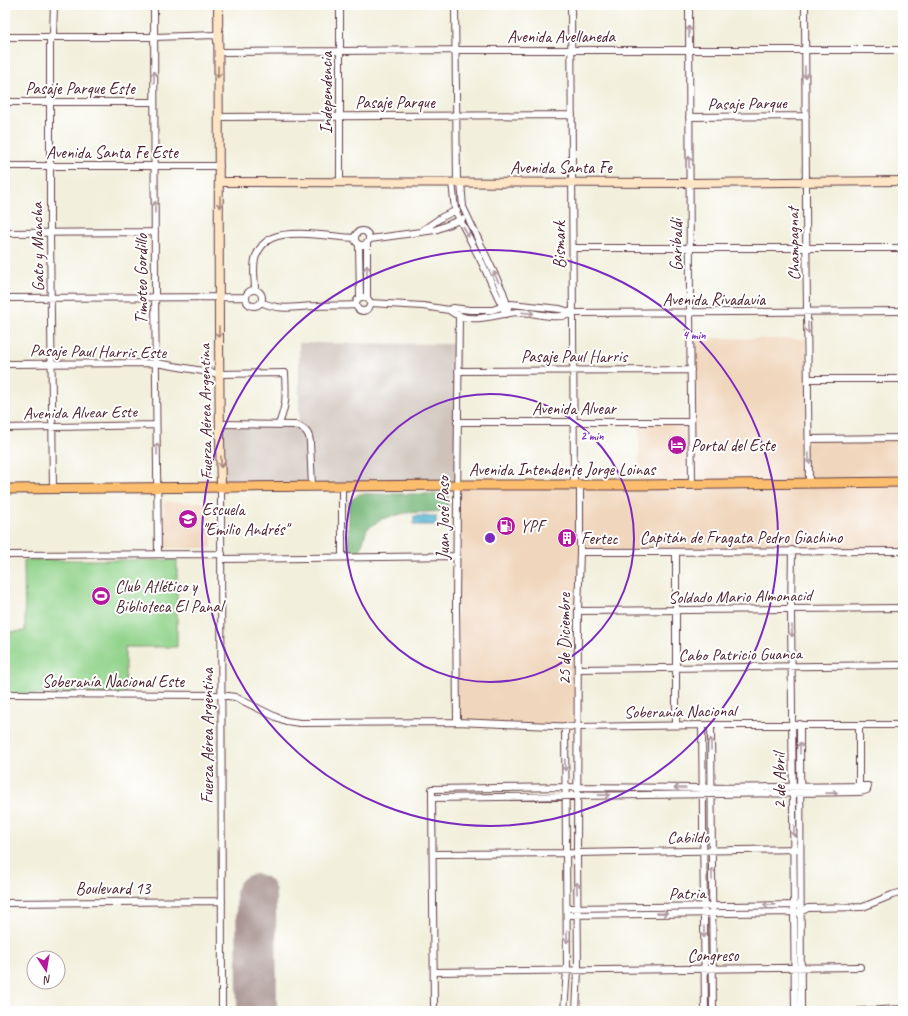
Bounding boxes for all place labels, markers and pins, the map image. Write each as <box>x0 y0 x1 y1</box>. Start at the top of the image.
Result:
hotel icon: Portal del Este <box>666 434 688 456</box>
place label: Portal del Este <box>691 435 777 456</box>
place label: Escuela "Emilio Andrés" <box>202 499 292 540</box>
school or university icon: Escuela "Emilio Andrés" <box>177 508 199 530</box>
fuel station icon: YPF <box>495 515 517 537</box>
place label: YPF <box>520 516 547 537</box>
building icon: Fertec <box>556 527 578 549</box>
place label: Fertec <box>581 528 618 549</box>
centre of rings <box>483 531 497 545</box>
place label: Club Atlético y Biblioteca El Panal <box>115 576 226 617</box>
sports icon: Club Atlético y Biblioteca El Panal <box>90 585 112 607</box>

